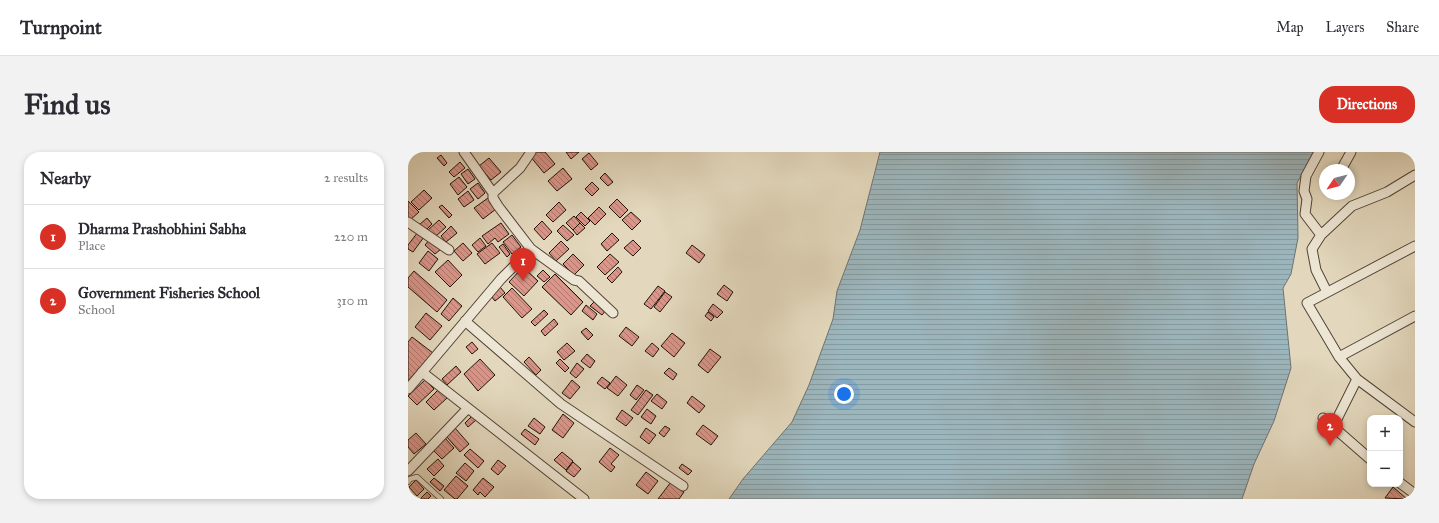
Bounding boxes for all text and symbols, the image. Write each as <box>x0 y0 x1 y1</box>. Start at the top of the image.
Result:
text: Turnpoint <box>20 16 102 39</box>
text: Map <box>1276 19 1304 36</box>
text: Layers <box>1326 19 1364 36</box>
text: Share <box>1386 19 1419 36</box>
button: Directions <box>1319 86 1415 123</box>
text: Find us <box>24 87 110 122</box>
north arrow <box>1319 164 1355 200</box>
text: Nearby <box>40 168 91 189</box>
text: 2 results <box>324 170 368 186</box>
text: Dharma Prashobhini Sabha <box>78 220 246 238</box>
text: 1 <box>50 229 56 245</box>
text: 220 m <box>334 229 368 245</box>
text: Place <box>78 238 105 254</box>
pin: 1 <box>510 248 536 281</box>
text: Government Fisheries School <box>78 284 260 302</box>
text: 2 <box>50 293 56 309</box>
text: 310 m <box>336 293 368 309</box>
text: School <box>78 302 115 318</box>
your location <box>834 384 854 404</box>
pin: 2 <box>1317 413 1343 446</box>
map controls <box>1367 415 1403 487</box>
button: + <box>1367 415 1403 451</box>
button: − <box>1367 451 1403 487</box>

